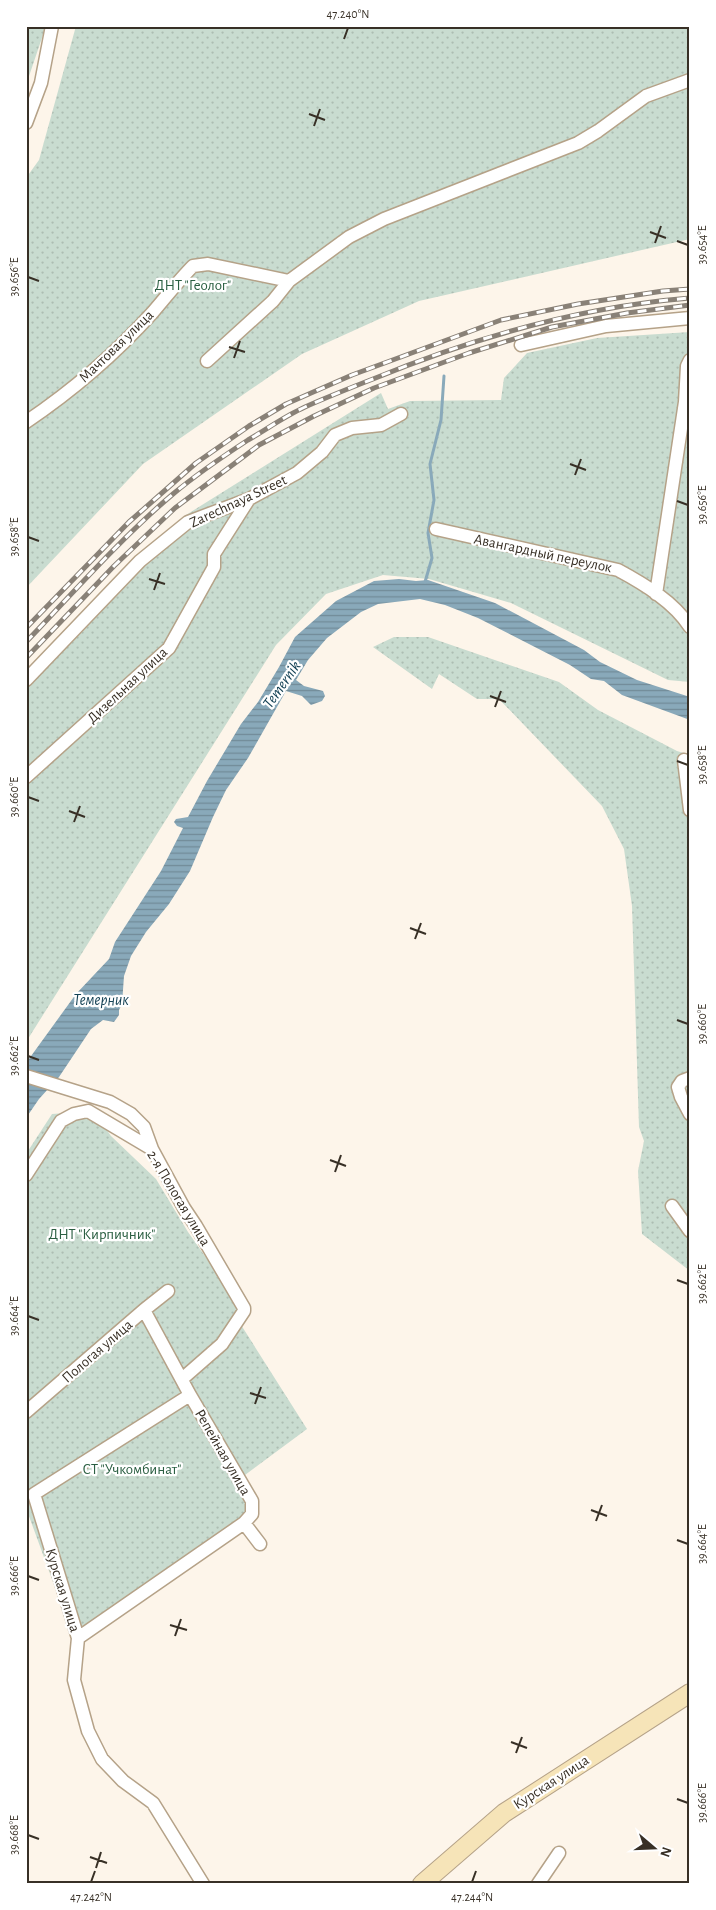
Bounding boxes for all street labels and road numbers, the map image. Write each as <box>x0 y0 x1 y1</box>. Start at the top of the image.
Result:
street label: Мачтовая улица <box>76 307 157 385</box>
street label: Zarechnaya Street <box>187 472 289 530</box>
street label: Авангардный переулок <box>472 532 613 575</box>
street label: Дизельная улица <box>84 645 170 726</box>
street label: 2-я Пологая улица <box>144 1148 213 1249</box>
street label: Пологая улица <box>59 1317 136 1386</box>
street label: Репейная улица <box>192 1407 253 1498</box>
street label: Курская улица <box>43 1546 82 1634</box>
street label: Курская улица <box>511 1752 592 1812</box>

